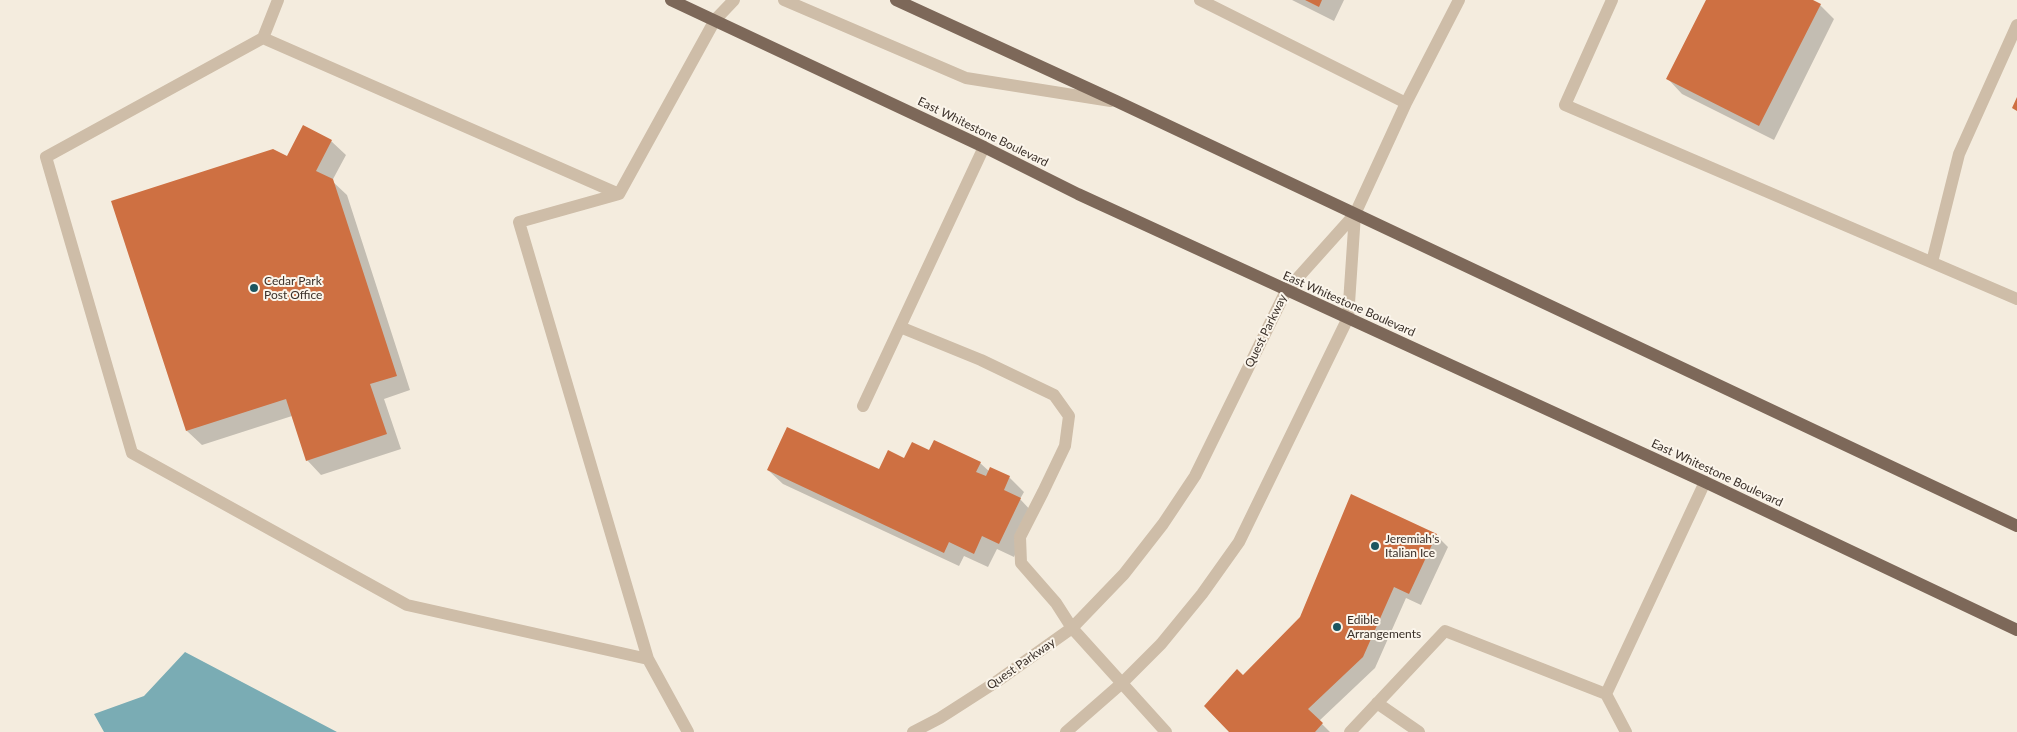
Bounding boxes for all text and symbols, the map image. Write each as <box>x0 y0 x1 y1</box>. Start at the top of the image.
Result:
street label: East Whitestone Boulevard <box>915 94 1051 170</box>
street label: East Whitestone Boulevard <box>1281 268 1417 340</box>
place label: Cedar Park Post Office <box>264 274 322 302</box>
marker: Cedar Park Post Office <box>248 282 260 294</box>
street label: Quest Parkway <box>1242 292 1290 370</box>
street label: East Whitestone Boulevard <box>1649 436 1785 510</box>
place label: Jeremiah's Italian Ice <box>1385 532 1439 560</box>
marker: Jeremiah's Italian Ice <box>1369 540 1381 552</box>
place label: Edible Arrangements <box>1347 613 1421 641</box>
marker: Edible Arrangements <box>1331 621 1343 633</box>
street label: Quest Parkway <box>984 635 1058 693</box>

